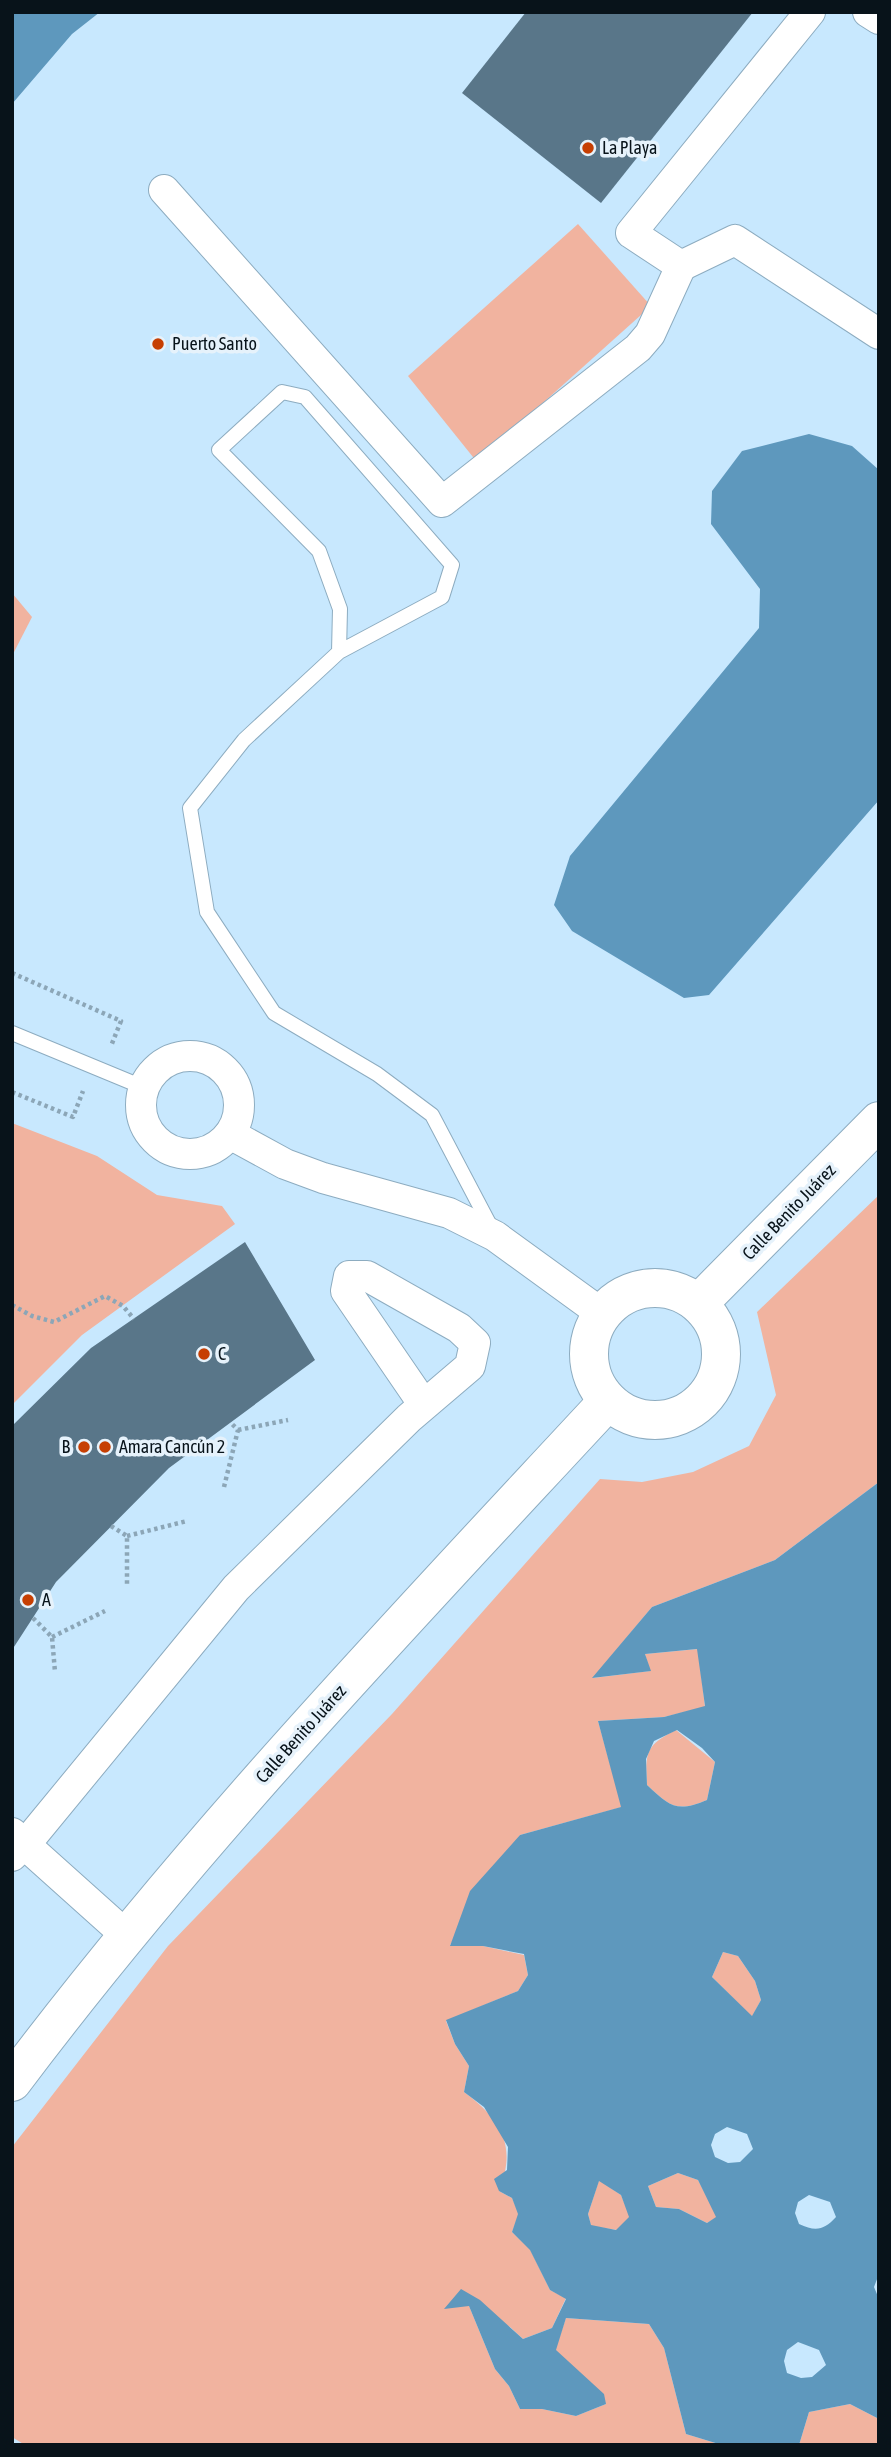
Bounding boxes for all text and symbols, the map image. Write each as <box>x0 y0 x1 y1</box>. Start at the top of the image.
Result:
place label: La Playa <box>602 137 657 158</box>
marker: La Playa <box>580 140 596 156</box>
place label: Puerto Santo <box>172 333 257 354</box>
marker: Puerto Santo <box>150 336 166 352</box>
street label: Calle Benito Juárez <box>738 1159 840 1264</box>
place label: C <box>218 1343 226 1364</box>
marker: C <box>196 1346 212 1362</box>
place label: B <box>61 1436 70 1457</box>
place label: Amara Cancún 2 <box>119 1436 225 1457</box>
marker: B <box>76 1439 92 1455</box>
marker: Amara Cancún 2 <box>97 1439 113 1455</box>
place label: A <box>42 1589 51 1610</box>
marker: A <box>20 1592 36 1608</box>
street label: Calle Benito Juárez <box>251 1680 351 1787</box>

